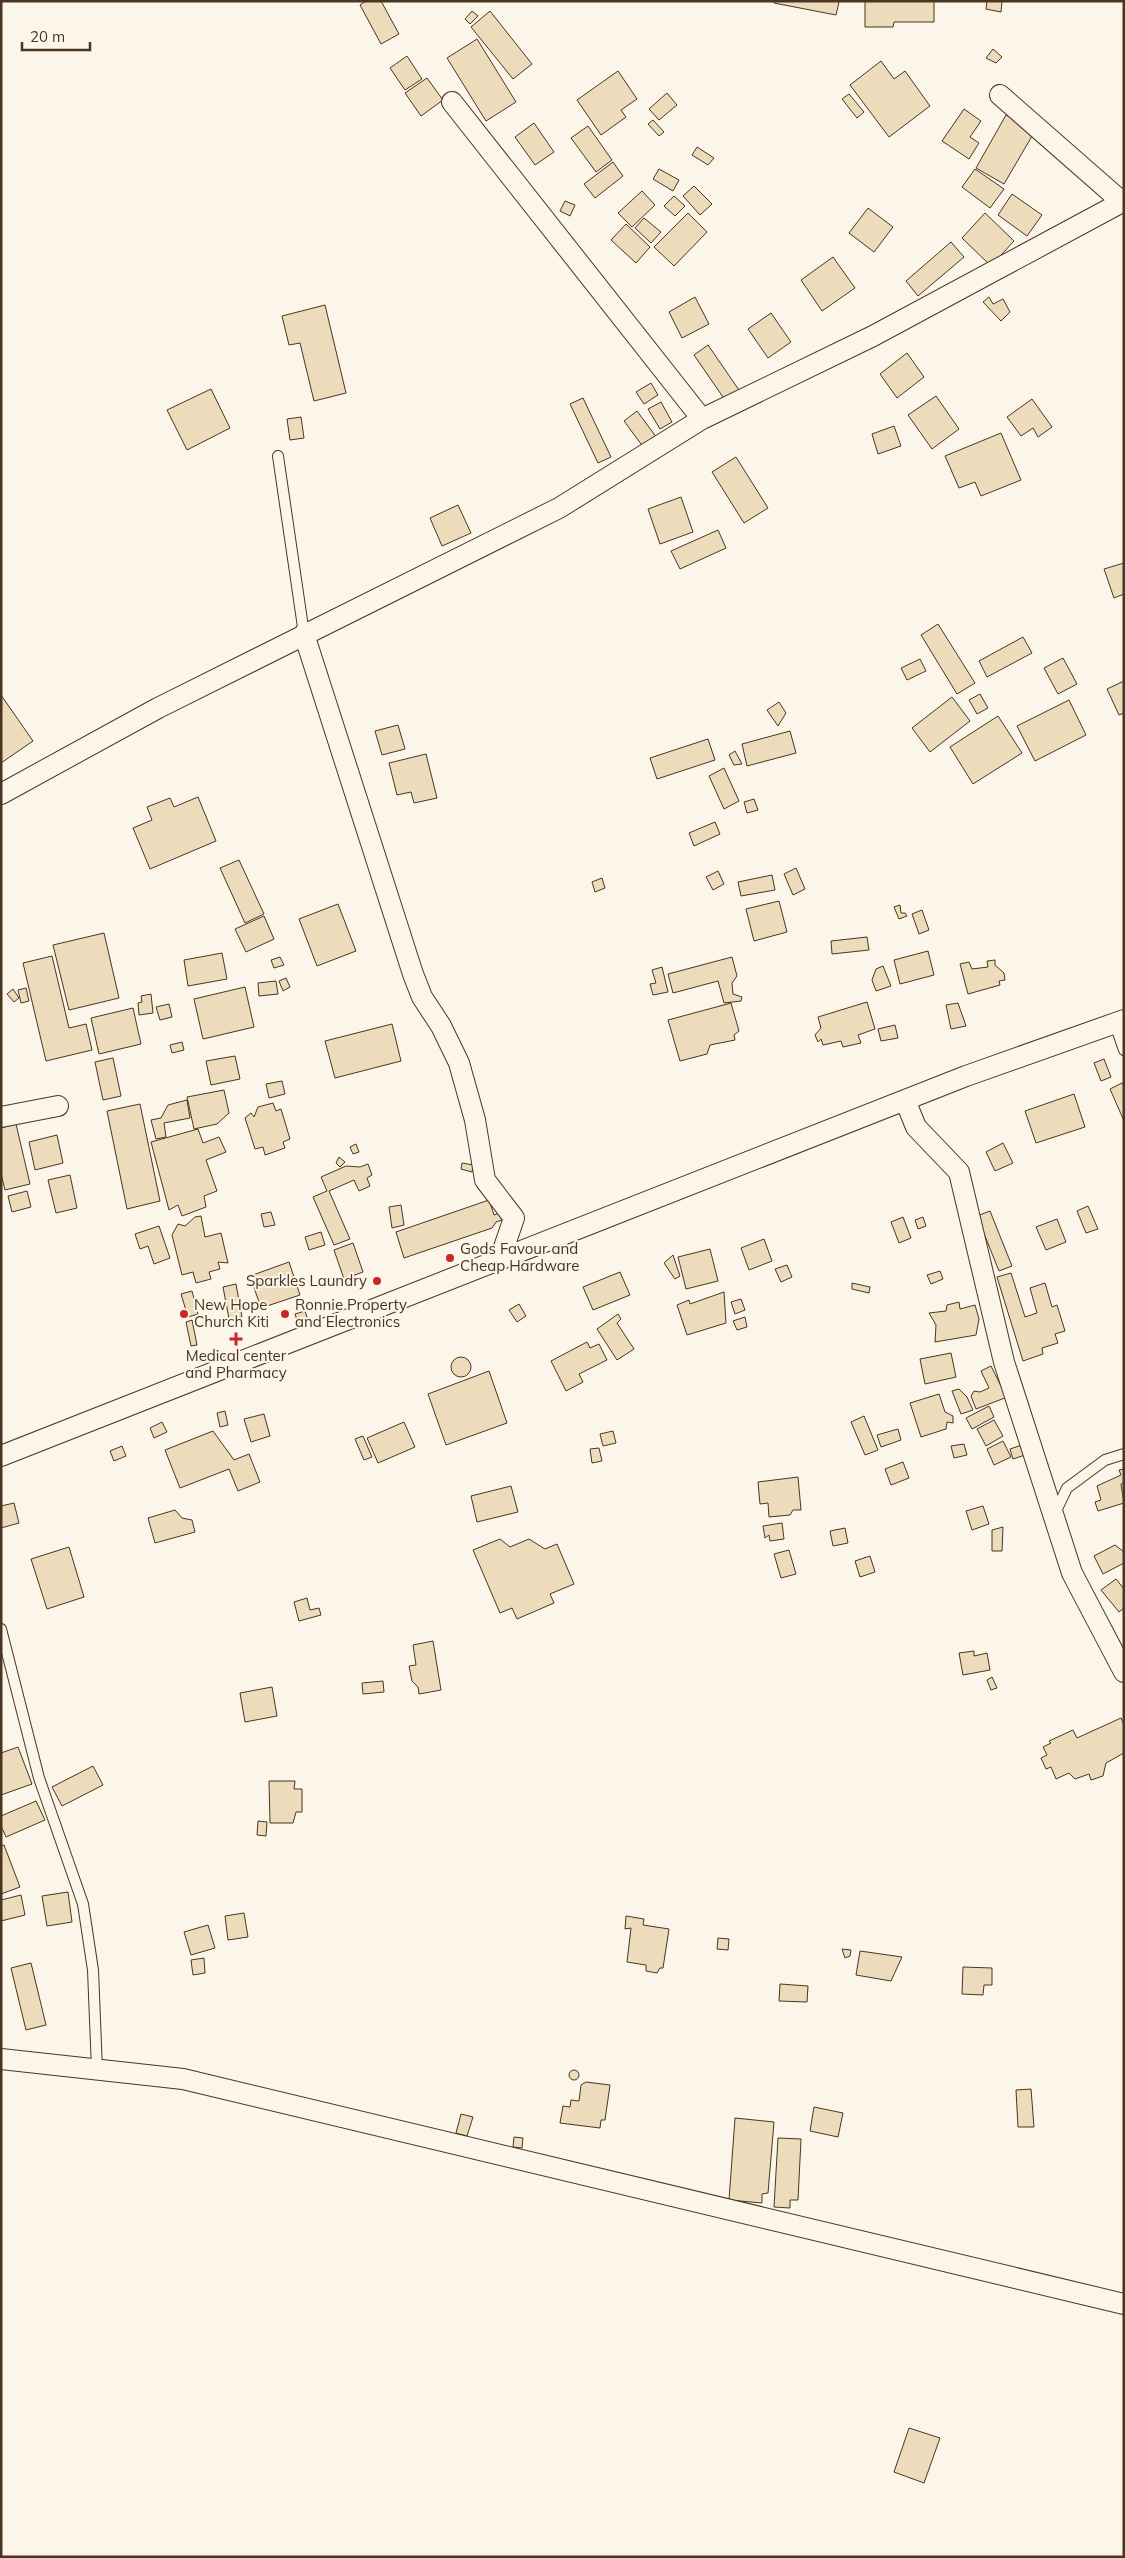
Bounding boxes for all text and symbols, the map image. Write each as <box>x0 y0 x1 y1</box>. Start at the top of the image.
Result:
scale bar <box>22 20 90 52</box>
text: 20 m <box>30 27 65 46</box>
place label: Gods Favour and Cheap Hardware <box>460 1239 579 1275</box>
marker: Gods Favour and Cheap Hardware <box>444 1252 456 1264</box>
place label: Sparkles Laundry <box>246 1271 367 1290</box>
marker: Sparkles Laundry <box>371 1275 383 1287</box>
place label: New Hope Church Kiti <box>194 1295 269 1331</box>
place label: Ronnie Property and Electronics <box>295 1295 407 1331</box>
marker: New Hope Church Kiti <box>178 1308 190 1320</box>
marker: Ronnie Property and Electronics <box>279 1308 291 1320</box>
marker: Medical center and Pharmacy <box>230 1333 242 1345</box>
place label: Medical center and Pharmacy <box>185 1346 287 1382</box>

